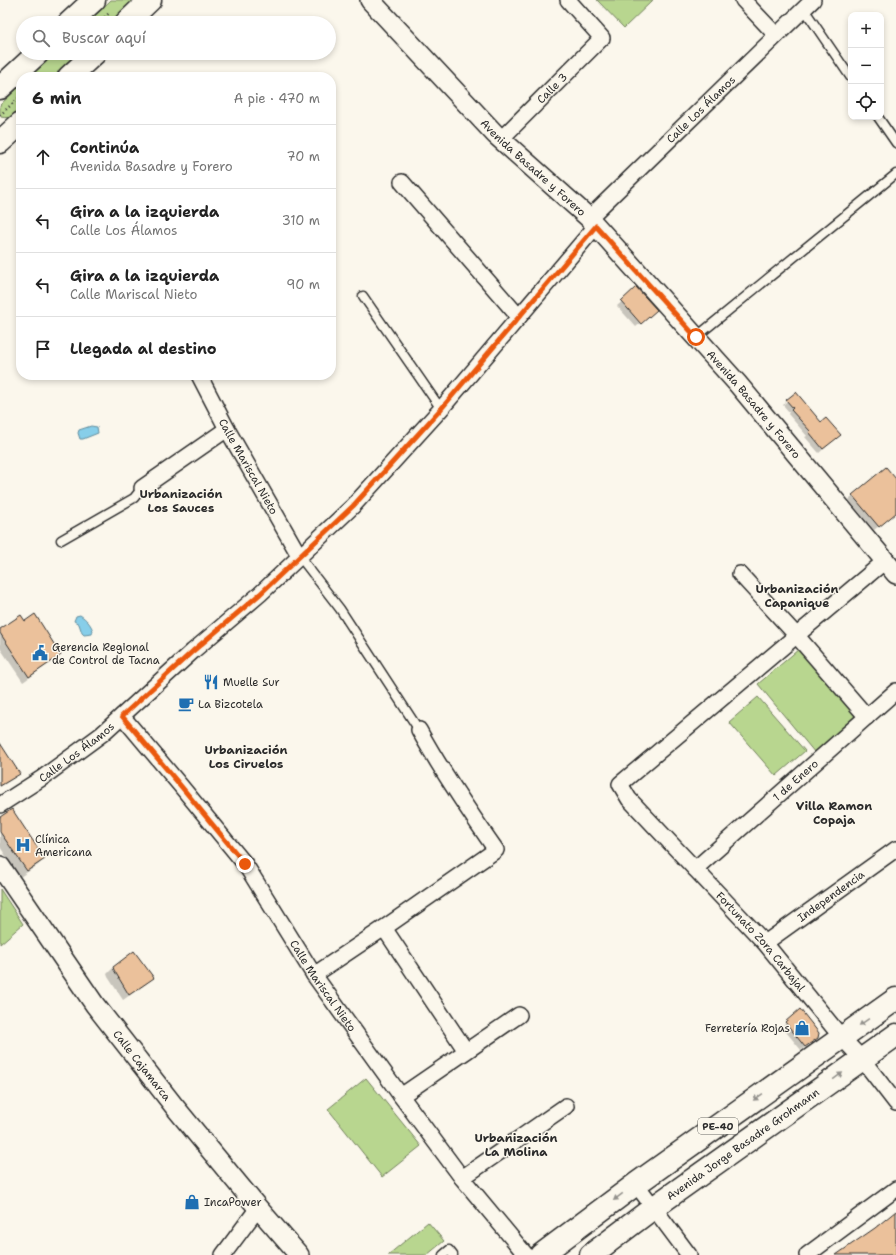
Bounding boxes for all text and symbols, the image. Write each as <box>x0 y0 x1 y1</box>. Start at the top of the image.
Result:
map controls <box>848 12 884 120</box>
button: + <box>848 12 884 48</box>
search box <box>16 16 336 60</box>
icon: search <box>30 27 52 49</box>
text: Buscar aquí <box>62 28 146 48</box>
button: − <box>848 48 884 84</box>
street label: Calle 3 <box>533 69 571 107</box>
street label: Calle Los Álamos <box>663 72 739 146</box>
button: locate <box>848 84 884 120</box>
text: 6 min <box>32 87 82 109</box>
text: A pie · 470 m <box>234 90 320 107</box>
street label: Avenida Basadre y Forero <box>477 116 589 220</box>
text: Continúa <box>70 138 139 158</box>
icon: ahead <box>32 146 54 168</box>
text: 70 m <box>286 148 320 165</box>
text: Avenida Basadre y Forero <box>70 158 233 175</box>
text: Gira a la izquierda <box>70 202 219 222</box>
icon: left <box>32 210 54 232</box>
text: 310 m <box>282 212 320 229</box>
text: Calle Los Álamos <box>70 222 177 239</box>
text: Gira a la izquierda <box>70 266 219 286</box>
icon: left <box>32 274 54 296</box>
text: 90 m <box>286 276 320 293</box>
text: Calle Mariscal Nieto <box>70 286 197 303</box>
route start <box>687 328 705 346</box>
icon: arrive <box>32 338 54 360</box>
text: Llegada al destino <box>70 339 217 359</box>
street label: Avenida Basadre y Forero <box>703 347 804 462</box>
street label: Calle Mariscal Nieto <box>215 416 282 517</box>
district label: Urbanización Los Sauces <box>140 486 222 516</box>
district label: Urbanización Capanique <box>756 581 838 611</box>
place label: Gerencia Regional de Control de Tacna <box>52 640 160 668</box>
public building icon: Gerencia Regional de Control de Tacna <box>31 644 49 662</box>
restaurant icon: Muelle Sur <box>202 673 220 691</box>
place label: Muelle Sur <box>223 675 280 690</box>
cafe icon: La Bizcotela <box>177 695 195 713</box>
place label: La Bizcotela <box>198 697 263 712</box>
street label: Calle Los Álamos <box>36 719 118 785</box>
district label: Urbanización Los Ciruelos <box>205 742 287 772</box>
street label: 1 de Enero <box>769 756 821 804</box>
district label: Villa Ramon Copaja <box>796 798 872 828</box>
place label: Clínica Americana <box>35 832 92 860</box>
hospital icon: Clínica Americana <box>14 836 32 854</box>
route end <box>236 855 254 873</box>
street label: Independencia <box>794 866 868 925</box>
street label: Fortunato Zora Carbajal <box>713 888 809 995</box>
street label: Calle Mariscal Nieto <box>286 937 360 1035</box>
one-way arrow <box>859 1018 869 1026</box>
shop icon: Ferretería Rojas <box>793 1019 811 1037</box>
place label: Ferretería Rojas <box>705 1021 790 1036</box>
street label: Calle Cajamarca <box>110 1027 175 1104</box>
one-way arrow <box>833 1072 843 1080</box>
street label: Avenida Jorge Basadre Grohmann <box>663 1084 822 1204</box>
one-way arrow <box>753 1093 764 1101</box>
road number: PE-40 <box>698 1118 738 1134</box>
district label: Urbanización La Molina <box>475 1130 557 1160</box>
shop icon: IncaPower <box>183 1193 201 1211</box>
one-way arrow <box>613 1193 624 1202</box>
place label: IncaPower <box>204 1195 262 1210</box>

